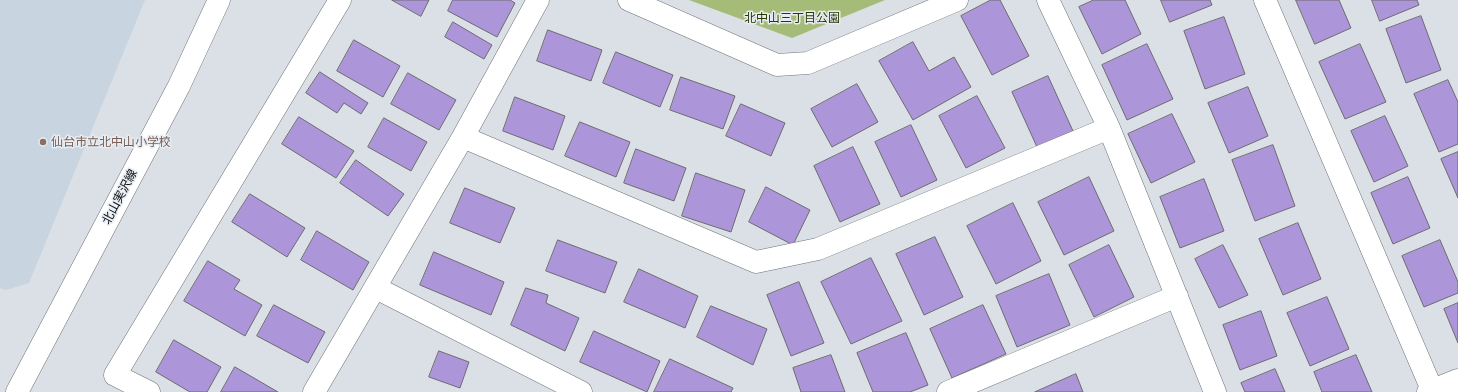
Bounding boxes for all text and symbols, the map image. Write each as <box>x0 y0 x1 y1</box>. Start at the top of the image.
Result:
park label: 北中山三丁目公園 <box>744 11 840 25</box>
place label: 仙台市立北中山小学校 <box>51 135 171 149</box>
marker: 仙台市立北中山小学校 <box>38 137 48 147</box>
street label: 北山実沢線 <box>100 167 140 227</box>

